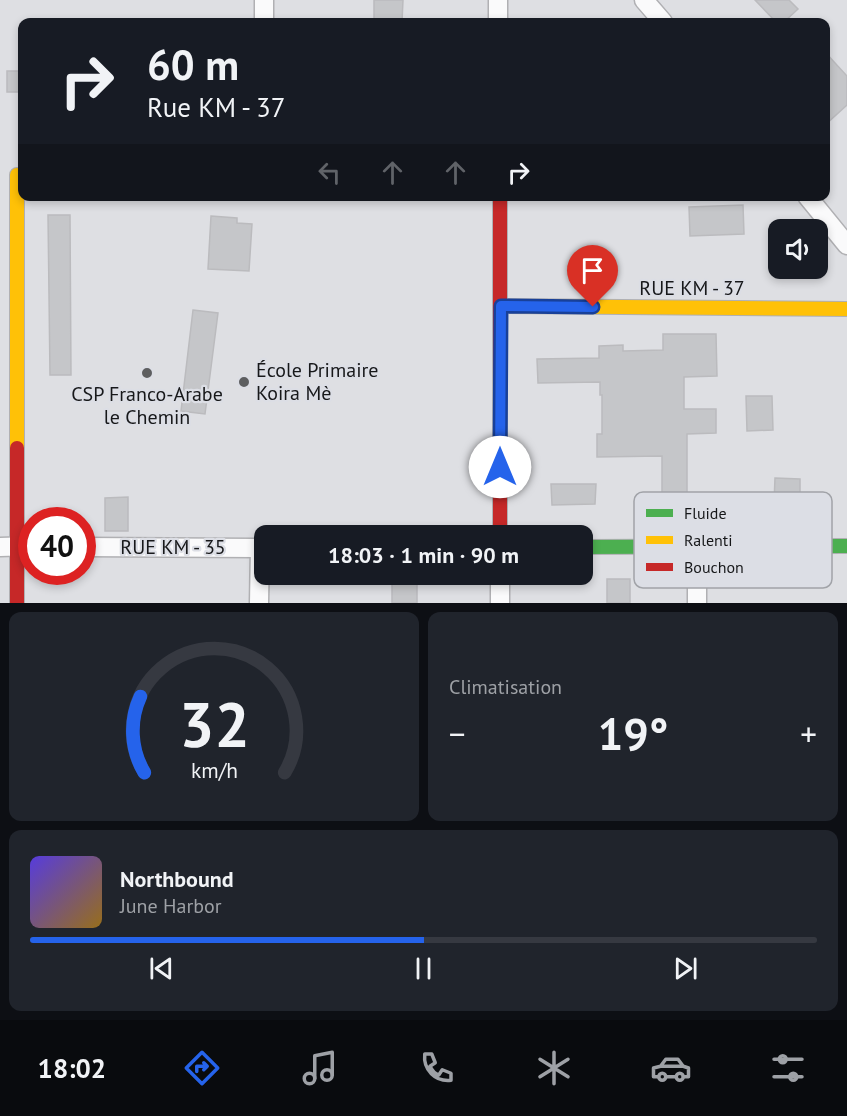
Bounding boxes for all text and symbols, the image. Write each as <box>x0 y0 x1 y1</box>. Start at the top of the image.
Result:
text: 60 m <box>147 37 239 92</box>
icon: right <box>48 42 126 120</box>
text: Rue KM - 37 <box>147 90 285 124</box>
icon: left <box>313 156 346 189</box>
icon: ahead <box>376 156 409 189</box>
icon: ahead <box>439 156 472 189</box>
icon: right <box>502 156 535 189</box>
map controls <box>768 219 828 279</box>
button: sound <box>768 219 828 279</box>
pin <box>567 245 618 307</box>
icon: arrive <box>576 254 609 287</box>
street label: RUE KM - 37 <box>639 275 745 301</box>
place label: École Primaire Koira Mè <box>256 357 378 406</box>
marker: CSP Franco-Arabe le Chemin <box>140 366 154 380</box>
marker: École Primaire Koira Mè <box>237 375 251 389</box>
place label: CSP Franco-Arabe le Chemin <box>71 381 223 430</box>
position arrow <box>468 435 532 499</box>
legend <box>634 492 832 588</box>
text: Fluide <box>684 503 727 523</box>
speed limit sign: 40 <box>18 507 96 585</box>
text: Ralenti <box>684 530 733 550</box>
street label: RUE KM - 35 <box>120 534 226 560</box>
text: 18:03 · 1 min · 90 m <box>328 541 519 569</box>
text: Bouchon <box>684 557 744 577</box>
text: Climatisation <box>449 674 562 700</box>
text: 32 <box>179 683 249 764</box>
text: 19° <box>598 704 668 762</box>
text: − <box>449 712 466 755</box>
text: + <box>800 712 817 755</box>
text: km/h <box>190 757 237 785</box>
text: Northbound <box>120 865 234 893</box>
text: June Harbor <box>120 893 222 919</box>
icon: previous <box>145 952 178 985</box>
icon: pause <box>407 952 440 985</box>
icon: next <box>669 952 702 985</box>
icon: directions <box>181 1047 223 1089</box>
icon: music <box>299 1047 341 1089</box>
icon: phone <box>416 1047 458 1089</box>
icon: climate <box>533 1047 575 1089</box>
icon: car <box>650 1047 692 1089</box>
icon: filters <box>767 1047 809 1089</box>
text: 18:02 <box>38 1051 106 1085</box>

